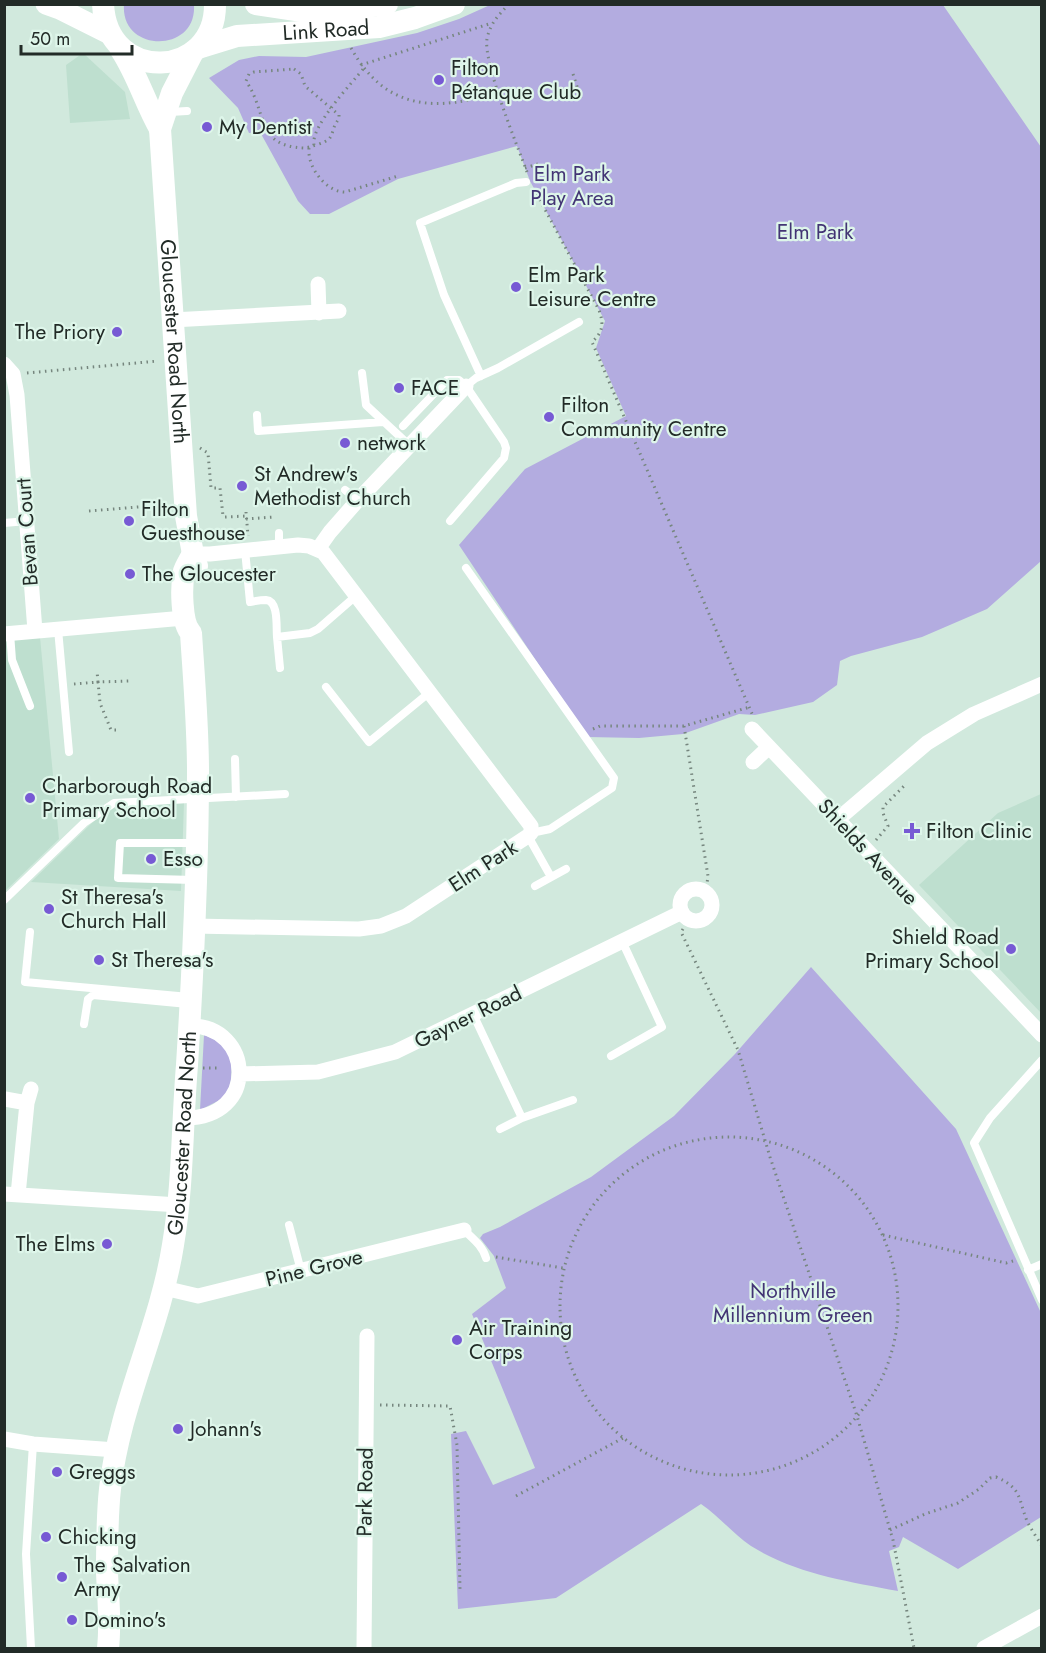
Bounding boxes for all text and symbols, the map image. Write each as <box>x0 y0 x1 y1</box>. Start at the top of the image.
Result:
street label: Link Road <box>282 13 370 48</box>
scale bar <box>21 18 132 56</box>
text: 50 m <box>30 26 70 52</box>
place label: Filton Pétanque Club <box>451 53 581 107</box>
marker: Filton Pétanque Club <box>432 73 446 87</box>
place label: My Dentist <box>219 112 312 142</box>
marker: My Dentist <box>200 120 214 134</box>
park label: Elm Park Play Area <box>530 159 614 213</box>
park label: Elm Park <box>777 217 854 247</box>
street label: Gloucester Road North <box>152 238 196 445</box>
place label: Elm Park Leisure Centre <box>528 260 656 314</box>
marker: Elm Park Leisure Centre <box>509 280 523 294</box>
place label: The Priory <box>15 317 106 347</box>
marker: The Priory <box>110 325 124 339</box>
place label: FACE <box>411 373 459 403</box>
marker: FACE <box>392 381 406 395</box>
place label: Filton Community Centre <box>561 390 727 444</box>
marker: Filton Community Centre <box>542 410 556 424</box>
place label: network <box>357 428 427 458</box>
marker: network <box>338 436 352 450</box>
place label: St Andrew's Methodist Church <box>254 459 411 513</box>
street label: Bevan Court <box>8 477 46 587</box>
marker: St Andrew's Methodist Church <box>235 479 249 493</box>
place label: Filton Guesthouse <box>141 494 246 548</box>
marker: Filton Guesthouse <box>122 514 136 528</box>
place label: The Gloucester <box>142 559 277 589</box>
marker: The Gloucester <box>123 567 137 581</box>
place label: Charborough Road Primary School <box>42 771 212 825</box>
marker: Charborough Road Primary School <box>23 791 37 805</box>
street label: Shields Avenue <box>811 792 925 912</box>
place label: Filton Clinic <box>926 816 1032 846</box>
marker: Filton Clinic <box>903 822 921 840</box>
street label: Elm Park <box>443 832 524 899</box>
place label: Esso <box>163 844 203 874</box>
marker: Esso <box>144 852 158 866</box>
place label: St Theresa's Church Hall <box>61 882 166 936</box>
marker: St Theresa's Church Hall <box>42 902 56 916</box>
place label: Shield Road Primary School <box>865 922 999 976</box>
marker: Shield Road Primary School <box>1004 942 1018 956</box>
place label: St Theresa's <box>111 945 213 975</box>
marker: St Theresa's <box>92 953 106 967</box>
street label: Gayner Road <box>409 978 527 1056</box>
street label: Gloucester Road North <box>160 1030 204 1237</box>
place label: The Elms <box>16 1229 95 1259</box>
marker: The Elms <box>100 1237 114 1251</box>
street label: Pine Grove <box>262 1241 366 1295</box>
park label: Northville Millennium Green <box>713 1276 873 1330</box>
place label: Air Training Corps <box>469 1313 572 1367</box>
marker: Air Training Corps <box>450 1333 464 1347</box>
place label: Johann's <box>187 1414 261 1444</box>
marker: Johann's <box>171 1422 185 1436</box>
street label: Park Road <box>349 1447 381 1537</box>
place label: Greggs <box>69 1457 135 1487</box>
marker: Greggs <box>50 1465 64 1479</box>
place label: Chicking <box>58 1522 137 1552</box>
marker: Chicking <box>39 1530 53 1544</box>
place label: The Salvation Army <box>74 1550 191 1604</box>
marker: The Salvation Army <box>55 1570 69 1584</box>
place label: Domino's <box>84 1605 166 1635</box>
marker: Domino's <box>65 1613 79 1627</box>

